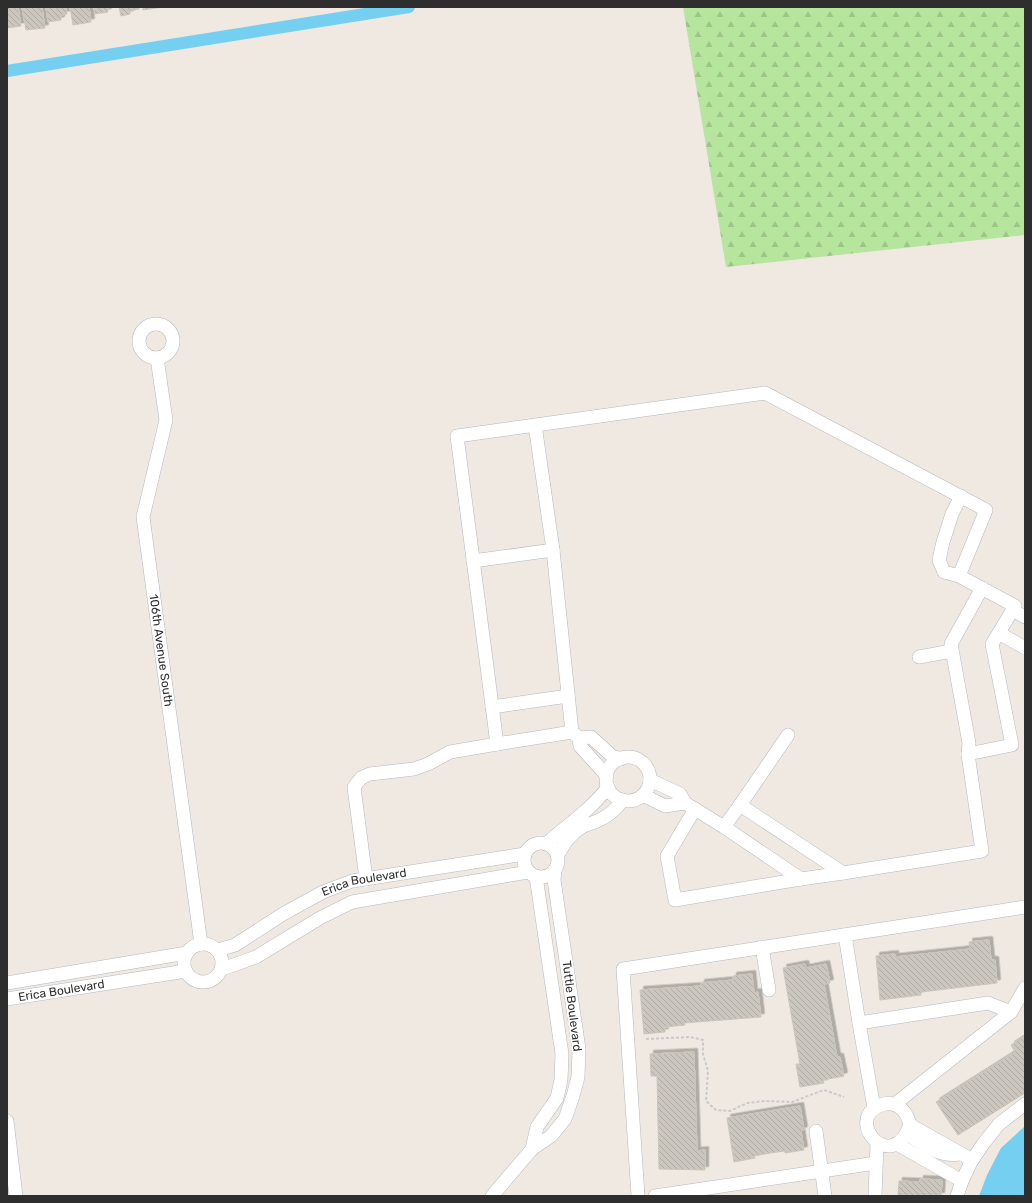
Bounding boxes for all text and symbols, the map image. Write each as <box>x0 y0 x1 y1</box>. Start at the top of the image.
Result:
street label: 106th Avenue South <box>147 593 176 708</box>
street label: Erica Boulevard <box>319 866 407 899</box>
street label: Tuttle Boulevard <box>559 960 585 1052</box>
street label: Erica Boulevard <box>17 977 105 1004</box>

